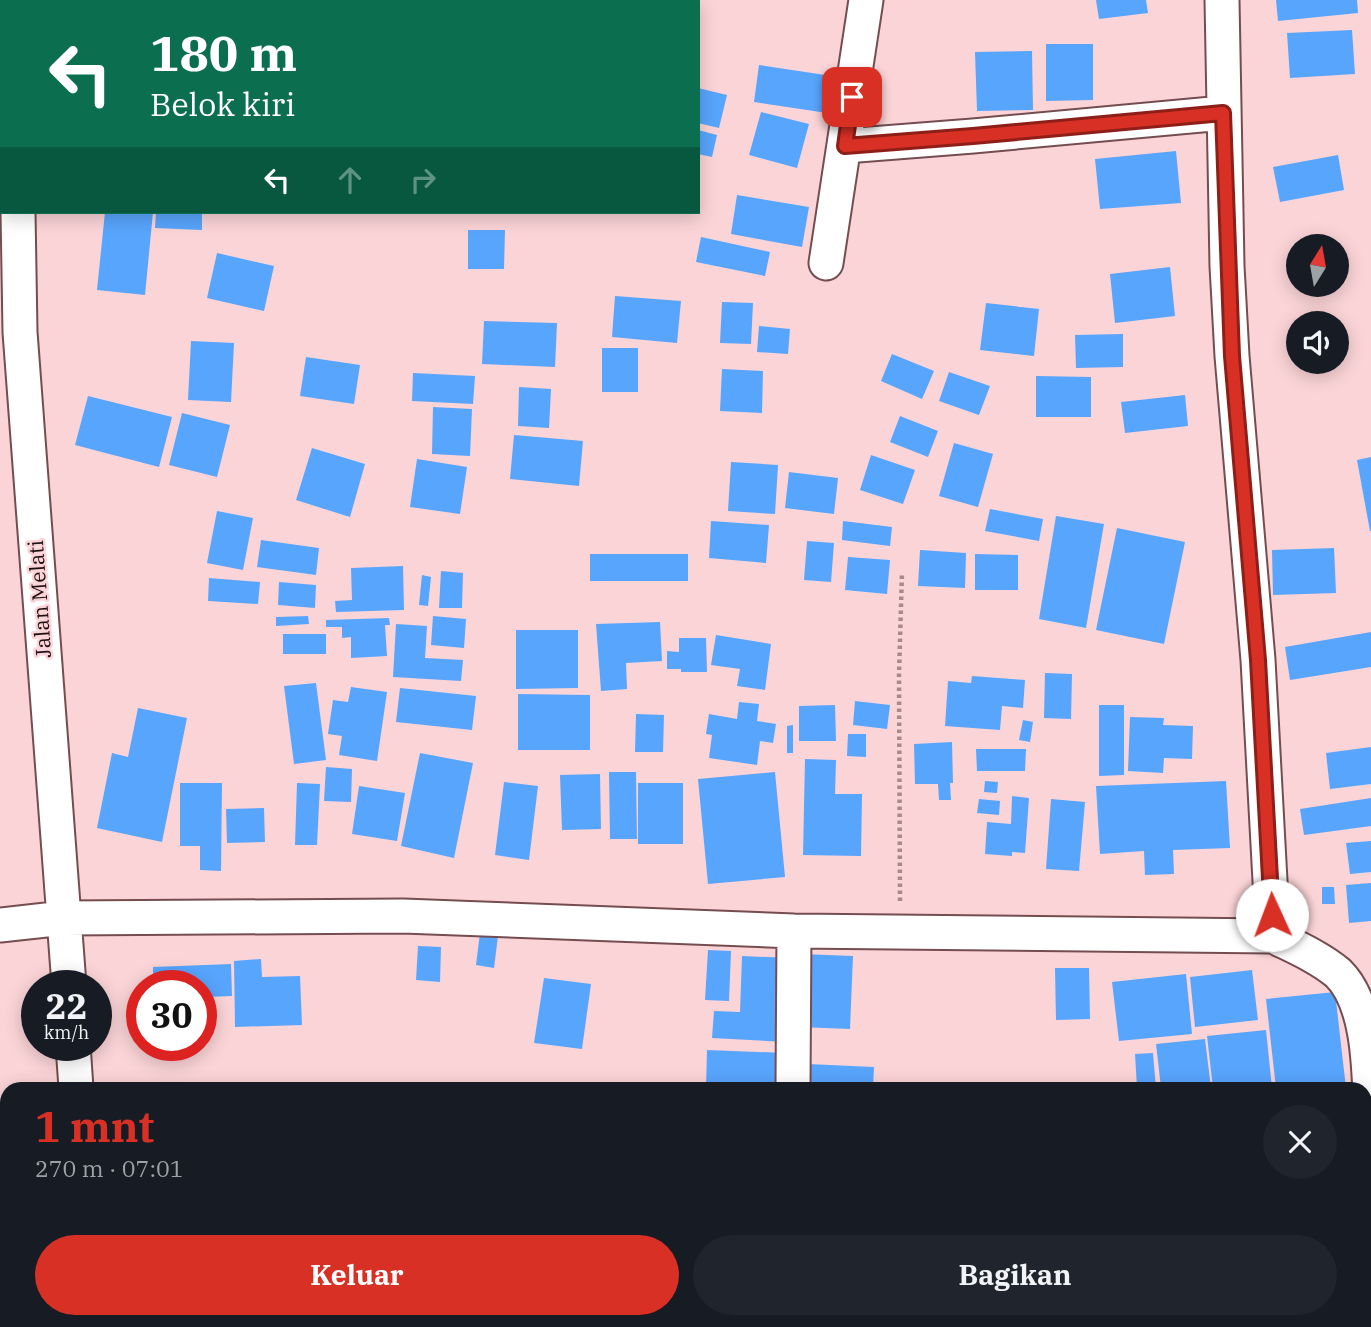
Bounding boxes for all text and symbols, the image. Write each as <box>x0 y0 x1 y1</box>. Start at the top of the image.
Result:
text: 180 m <box>150 21 297 84</box>
icon: left <box>35 28 126 119</box>
pin <box>822 67 882 127</box>
icon: arrive <box>833 78 871 116</box>
text: Belok kiri <box>150 83 295 125</box>
icon: left <box>258 161 296 199</box>
icon: ahead <box>331 161 369 199</box>
icon: right <box>404 161 442 199</box>
north arrow <box>1286 234 1349 298</box>
map controls <box>1286 234 1349 374</box>
button: sound <box>1286 311 1349 374</box>
street label: Jalan Melati <box>21 539 57 659</box>
position arrow <box>1235 878 1309 952</box>
speed limit sign: 30 <box>126 970 217 1061</box>
text: 22 <box>45 983 88 1029</box>
text: km/h <box>44 1021 89 1044</box>
text: 1 mnt <box>35 1099 154 1154</box>
button: close <box>1263 1105 1337 1179</box>
text: 270 m · 07:01 <box>35 1153 184 1183</box>
button: Keluar <box>35 1235 679 1315</box>
button: Bagikan <box>693 1235 1337 1315</box>

